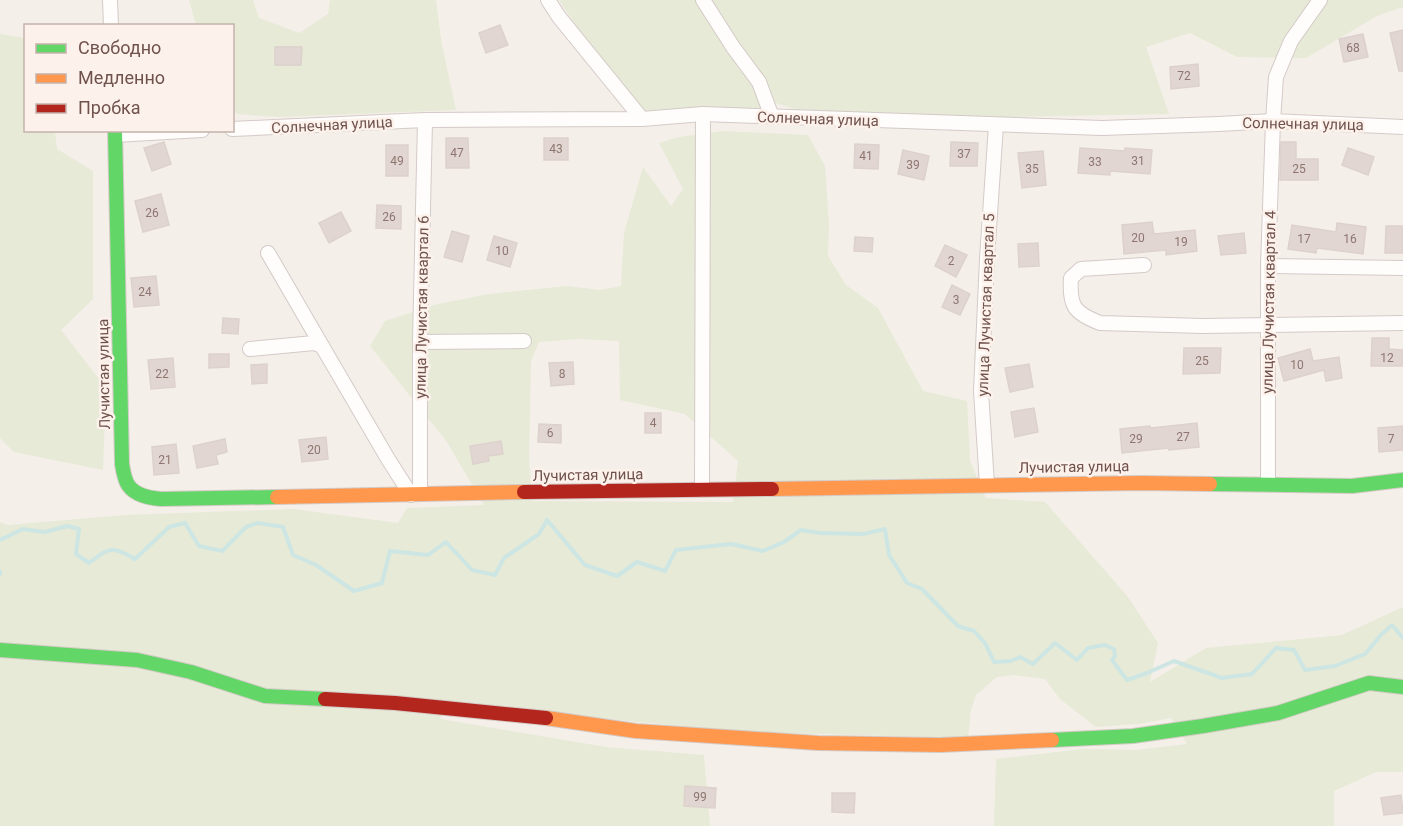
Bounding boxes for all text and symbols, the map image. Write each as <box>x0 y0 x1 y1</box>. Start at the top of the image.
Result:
legend <box>24 24 234 132</box>
text: Свободно <box>78 37 161 58</box>
house number: 68 <box>1346 41 1360 55</box>
text: Медленно <box>78 67 165 88</box>
house number: 72 <box>1177 69 1191 83</box>
text: Пробка <box>78 97 141 118</box>
street label: Солнечная улица <box>757 108 879 130</box>
street label: Солнечная улица <box>271 113 393 137</box>
street label: Солнечная улица <box>1242 114 1364 134</box>
house number: 43 <box>549 142 563 156</box>
house number: 47 <box>450 146 464 160</box>
house number: 37 <box>957 147 971 161</box>
house number: 41 <box>859 149 873 163</box>
house number: 49 <box>390 154 404 168</box>
house number: 31 <box>1131 154 1145 168</box>
house number: 33 <box>1088 155 1102 169</box>
house number: 39 <box>906 158 920 172</box>
house number: 35 <box>1025 162 1039 176</box>
house number: 25 <box>1292 162 1306 176</box>
house number: 26 <box>145 206 159 220</box>
house number: 26 <box>382 210 396 224</box>
street label: улица Лучистая квартал 4 <box>1258 210 1280 394</box>
street label: улица Лучистая квартал 5 <box>974 213 998 397</box>
street label: улица Лучистая квартал 6 <box>411 215 433 399</box>
house number: 20 <box>1131 231 1145 245</box>
house number: 17 <box>1297 232 1311 246</box>
house number: 16 <box>1343 232 1357 246</box>
house number: 19 <box>1174 235 1188 249</box>
house number: 10 <box>495 244 509 258</box>
house number: 2 <box>948 254 955 268</box>
house number: 24 <box>138 285 152 299</box>
house number: 3 <box>953 293 959 307</box>
street label: Лучистая улица <box>94 318 114 430</box>
house number: 12 <box>1380 351 1394 365</box>
house number: 25 <box>1195 354 1209 368</box>
house number: 10 <box>1290 358 1304 372</box>
house number: 22 <box>155 367 169 381</box>
house number: 8 <box>559 367 566 381</box>
house number: 4 <box>650 416 657 430</box>
house number: 6 <box>547 426 554 440</box>
house number: 27 <box>1176 430 1190 444</box>
house number: 29 <box>1129 432 1143 446</box>
house number: 7 <box>1388 432 1395 446</box>
house number: 20 <box>307 443 321 457</box>
house number: 21 <box>158 453 172 467</box>
street label: Лучистая улица <box>1018 457 1130 477</box>
street label: Лучистая улица <box>532 465 644 485</box>
house number: 99 <box>693 790 707 804</box>

